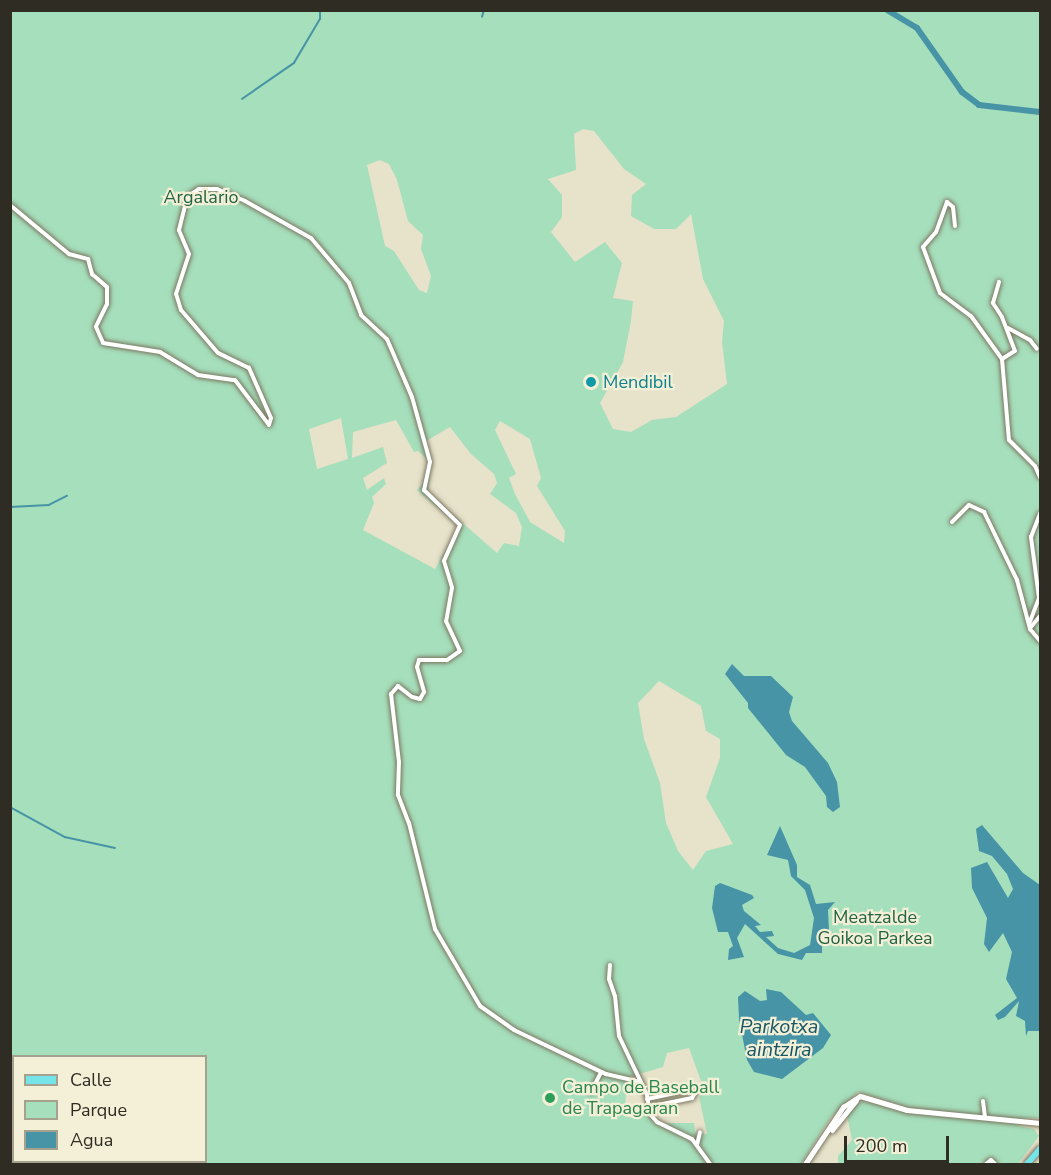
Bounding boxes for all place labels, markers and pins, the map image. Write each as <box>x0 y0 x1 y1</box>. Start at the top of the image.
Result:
place label: Mendibil <box>603 371 673 393</box>
marker: Mendibil <box>584 375 598 389</box>
place label: Campo de Baseball de Trapagaran <box>562 1077 719 1120</box>
marker: Campo de Baseball de Trapagaran <box>543 1091 557 1105</box>

